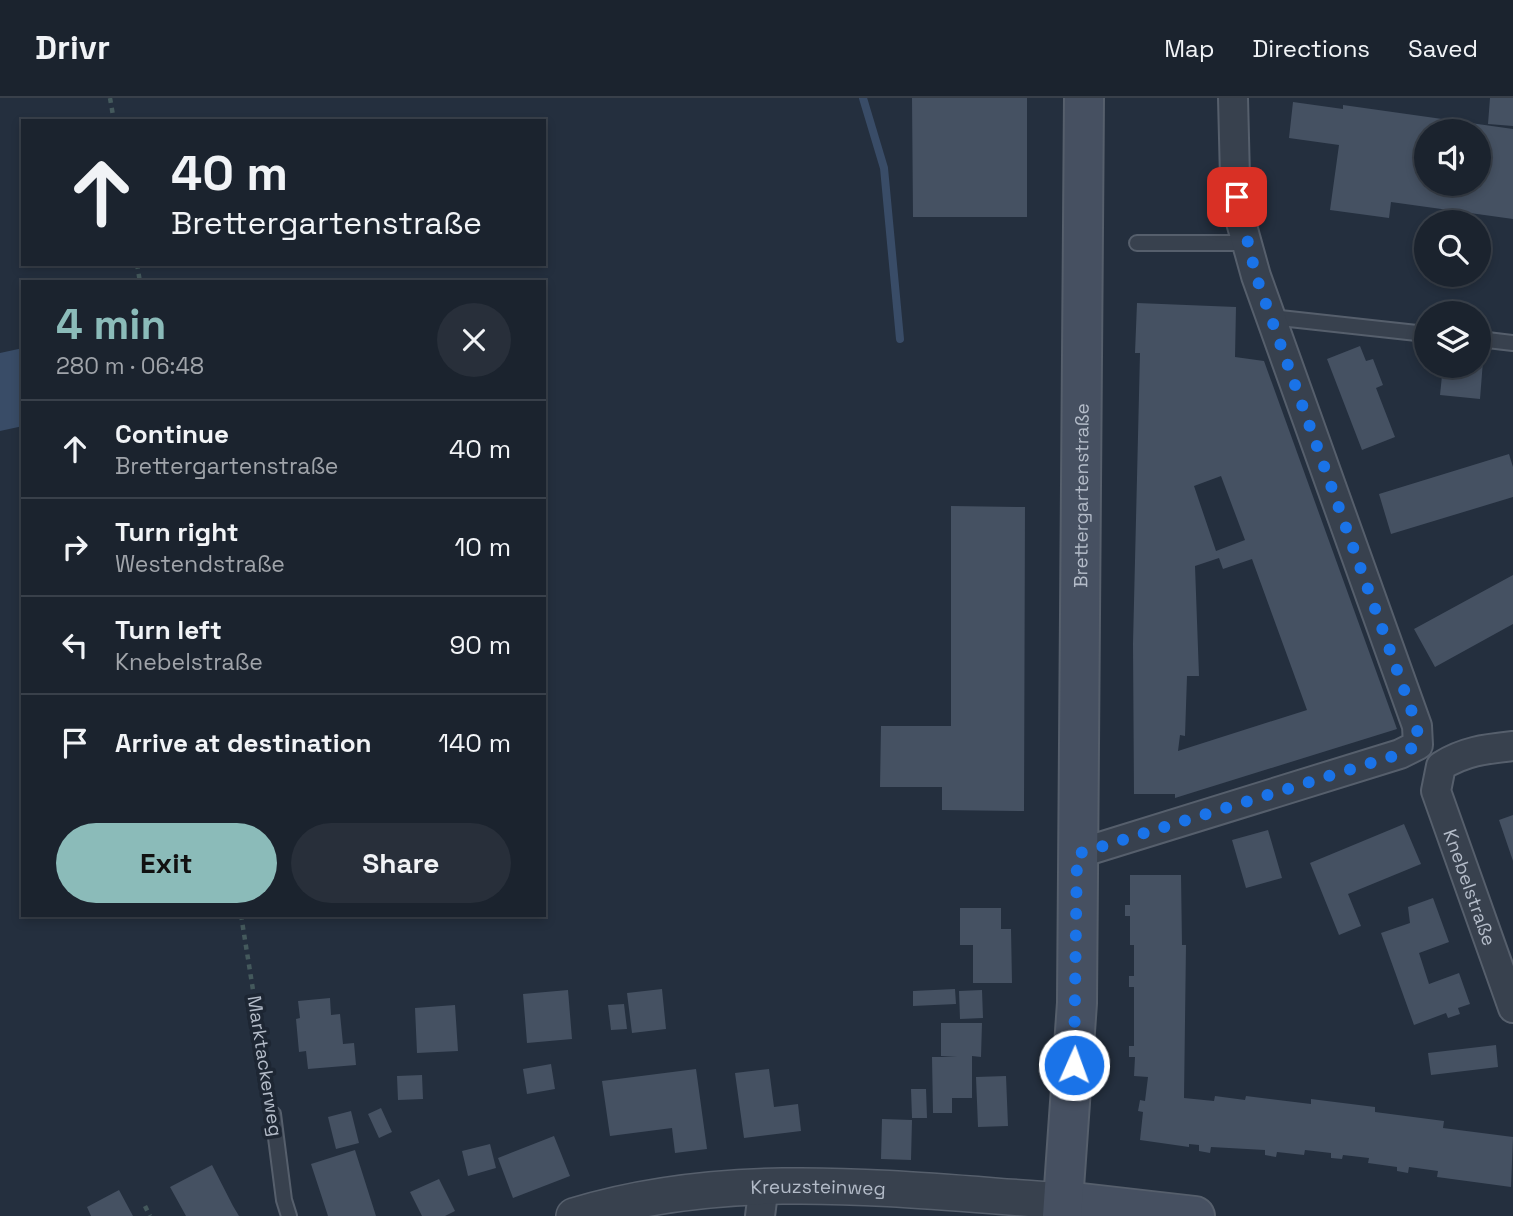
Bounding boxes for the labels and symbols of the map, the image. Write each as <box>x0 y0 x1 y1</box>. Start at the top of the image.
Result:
pin <box>1207 167 1267 227</box>
street label: Brettergartenstraße <box>1068 403 1094 588</box>
street label: Knebelstraße <box>1438 825 1502 949</box>
street label: Marktackerweg <box>242 994 288 1138</box>
position arrow <box>1037 1028 1111 1102</box>
street label: Kreuzsteinweg <box>750 1173 886 1201</box>

